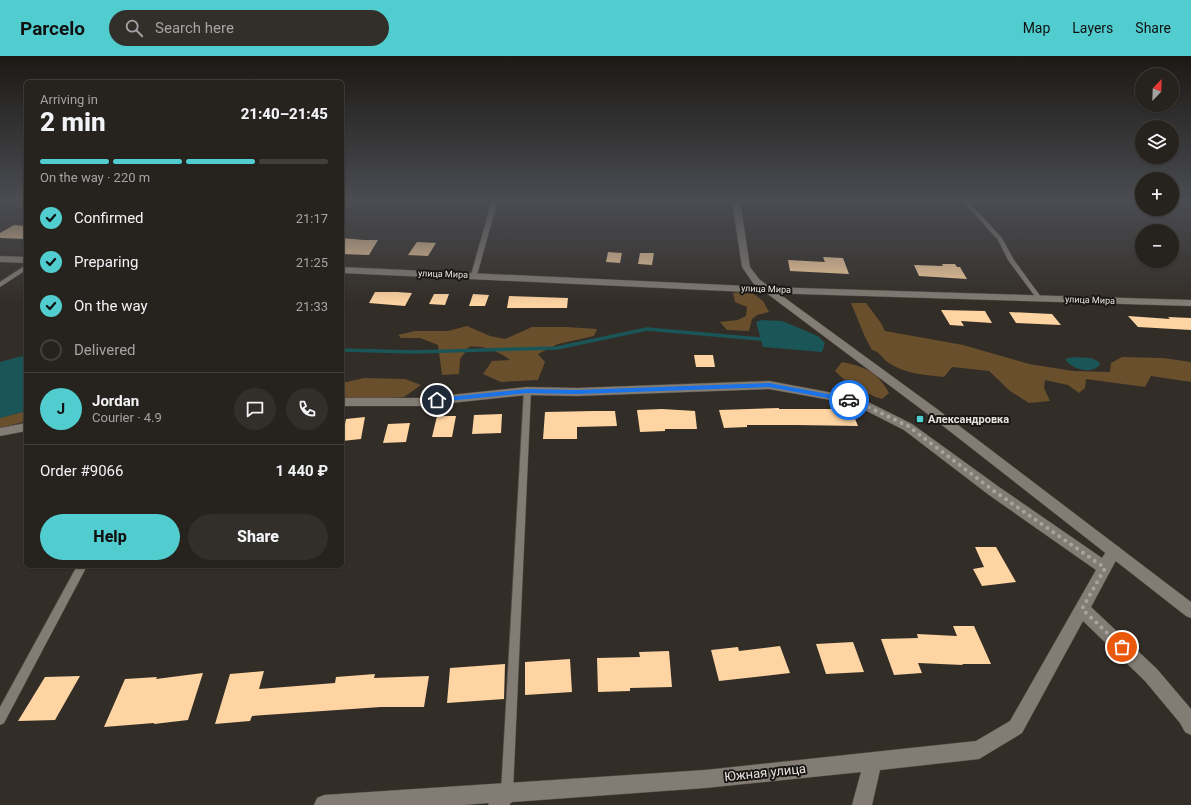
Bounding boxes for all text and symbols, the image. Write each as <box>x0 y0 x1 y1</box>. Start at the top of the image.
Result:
search box <box>109 10 389 46</box>
text: Parcelo <box>20 17 85 40</box>
icon: search <box>123 17 145 39</box>
text: Search here <box>155 19 234 37</box>
text: Map <box>1023 20 1050 36</box>
text: Layers <box>1072 20 1113 36</box>
text: Share <box>1135 20 1171 36</box>
north arrow <box>1135 68 1179 112</box>
map controls <box>1135 68 1179 268</box>
text: Arriving in <box>40 92 98 107</box>
text: 21:40–21:45 <box>241 105 328 123</box>
text: 2 min <box>40 107 106 137</box>
button: layers <box>1135 120 1179 164</box>
text: On the way · 220 m <box>40 170 150 185</box>
button: + <box>1135 172 1179 216</box>
icon: check <box>40 207 62 229</box>
text: Confirmed <box>74 209 144 227</box>
text: 21:17 <box>296 211 328 226</box>
button: − <box>1135 224 1179 268</box>
icon: check <box>40 251 62 273</box>
text: Preparing <box>74 253 138 271</box>
text: 21:25 <box>296 255 328 270</box>
street label: улица Мира <box>418 268 468 280</box>
street label: улица Мира <box>741 283 791 295</box>
street label: улица Мира <box>1065 294 1115 306</box>
icon: check <box>40 295 62 317</box>
text: On the way <box>74 297 148 315</box>
text: 21:33 <box>296 299 328 314</box>
text: Delivered <box>74 341 136 359</box>
courier <box>829 380 869 420</box>
pin <box>420 383 454 417</box>
button: chat <box>234 388 276 430</box>
button: phone <box>286 388 328 430</box>
icon: home <box>426 389 448 411</box>
icon: car <box>838 389 860 411</box>
text: Jordan <box>92 392 139 410</box>
text: J <box>57 400 65 418</box>
text: Courier · 4.9 <box>92 410 162 425</box>
place label: Александровка <box>928 413 1009 426</box>
marker: Александровка <box>915 414 925 424</box>
text: Order #9066 <box>40 462 123 480</box>
text: 1 440 ₽ <box>276 462 328 480</box>
button: Help <box>40 514 180 560</box>
button: Share <box>188 514 328 560</box>
pin <box>1105 630 1139 664</box>
icon: bag <box>1111 636 1133 658</box>
street label: Южная улица <box>723 761 807 784</box>

